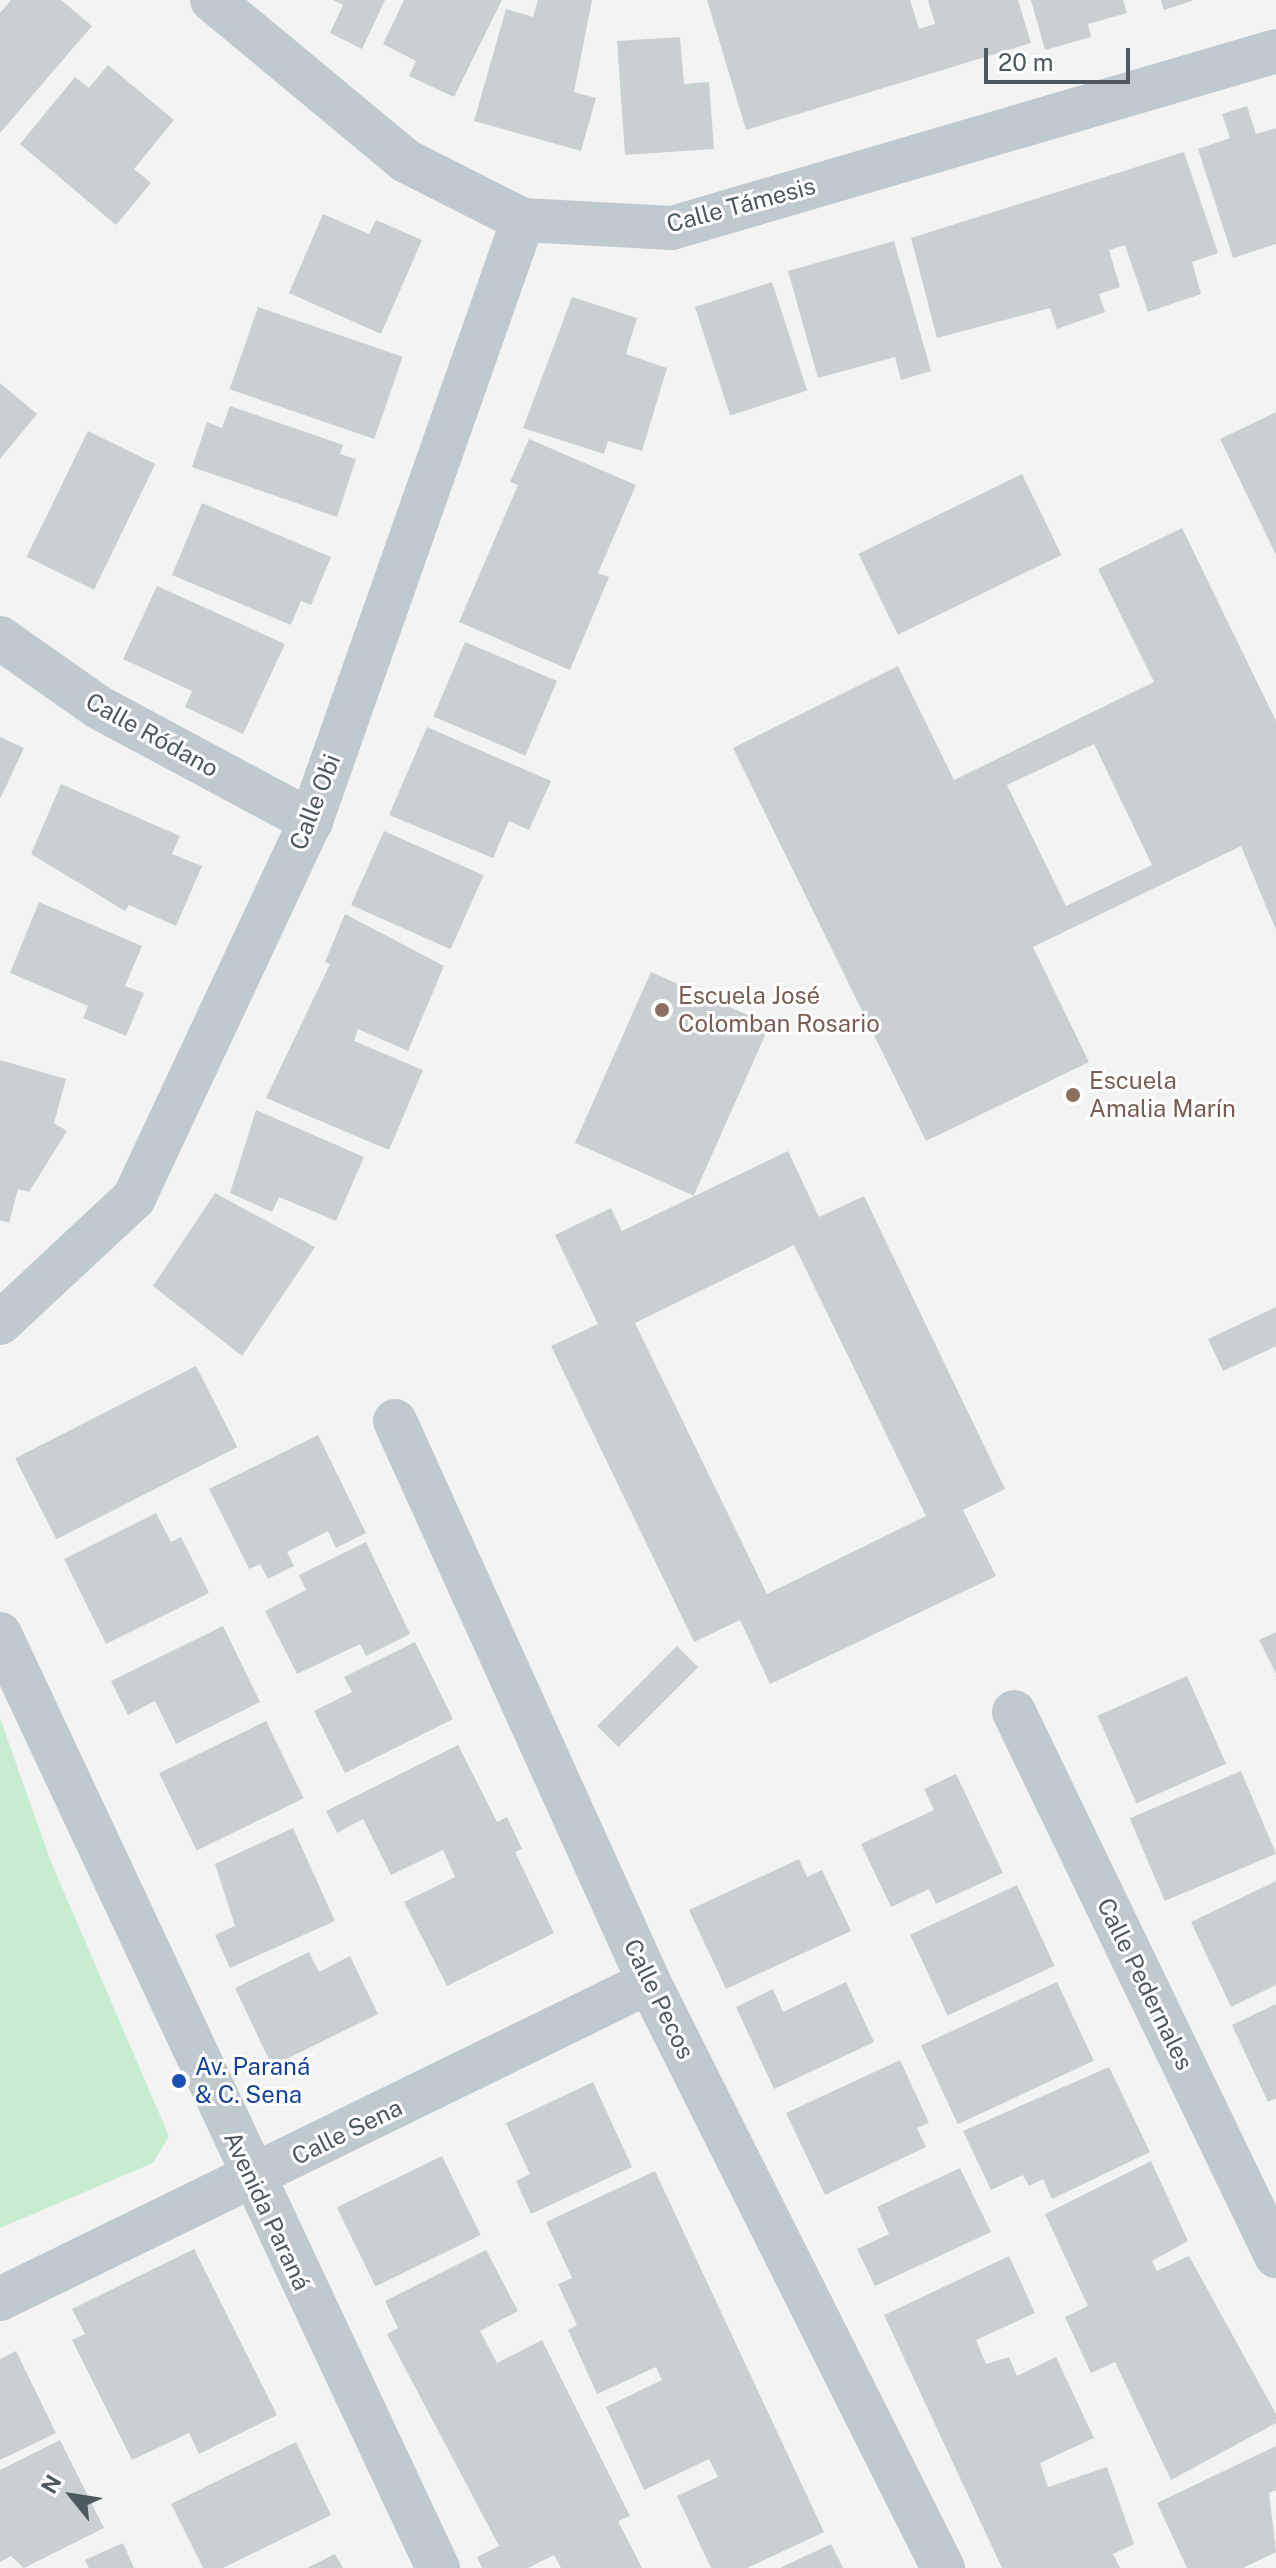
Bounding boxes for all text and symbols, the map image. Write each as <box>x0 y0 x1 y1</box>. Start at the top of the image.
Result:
scale bar <box>988 32 1134 82</box>
text: 20 m <box>998 48 1054 76</box>
street label: Calle Támesis <box>663 171 819 239</box>
street label: Calle Ródano <box>81 687 223 783</box>
street label: Calle Obi <box>284 750 346 854</box>
place label: Escuela José Colomban Rosario <box>678 982 880 1038</box>
marker: Escuela José Colomban Rosario <box>653 1001 671 1019</box>
place label: Escuela Amalia Marín <box>1089 1067 1236 1123</box>
marker: Escuela Amalia Marín <box>1064 1086 1082 1104</box>
street label: Calle Pedernales <box>1091 1893 1199 2075</box>
street label: Calle Pecos <box>618 1934 700 2064</box>
place label: Av. Paraná & C. Sena <box>195 2053 310 2109</box>
marker: Av. Paraná & C. Sena <box>170 2072 188 2090</box>
street label: Calle Sena <box>287 2093 407 2171</box>
street label: Avenida Paraná <box>218 2127 316 2295</box>
north arrow <box>32 2456 112 2536</box>
text: N <box>36 2470 67 2498</box>

